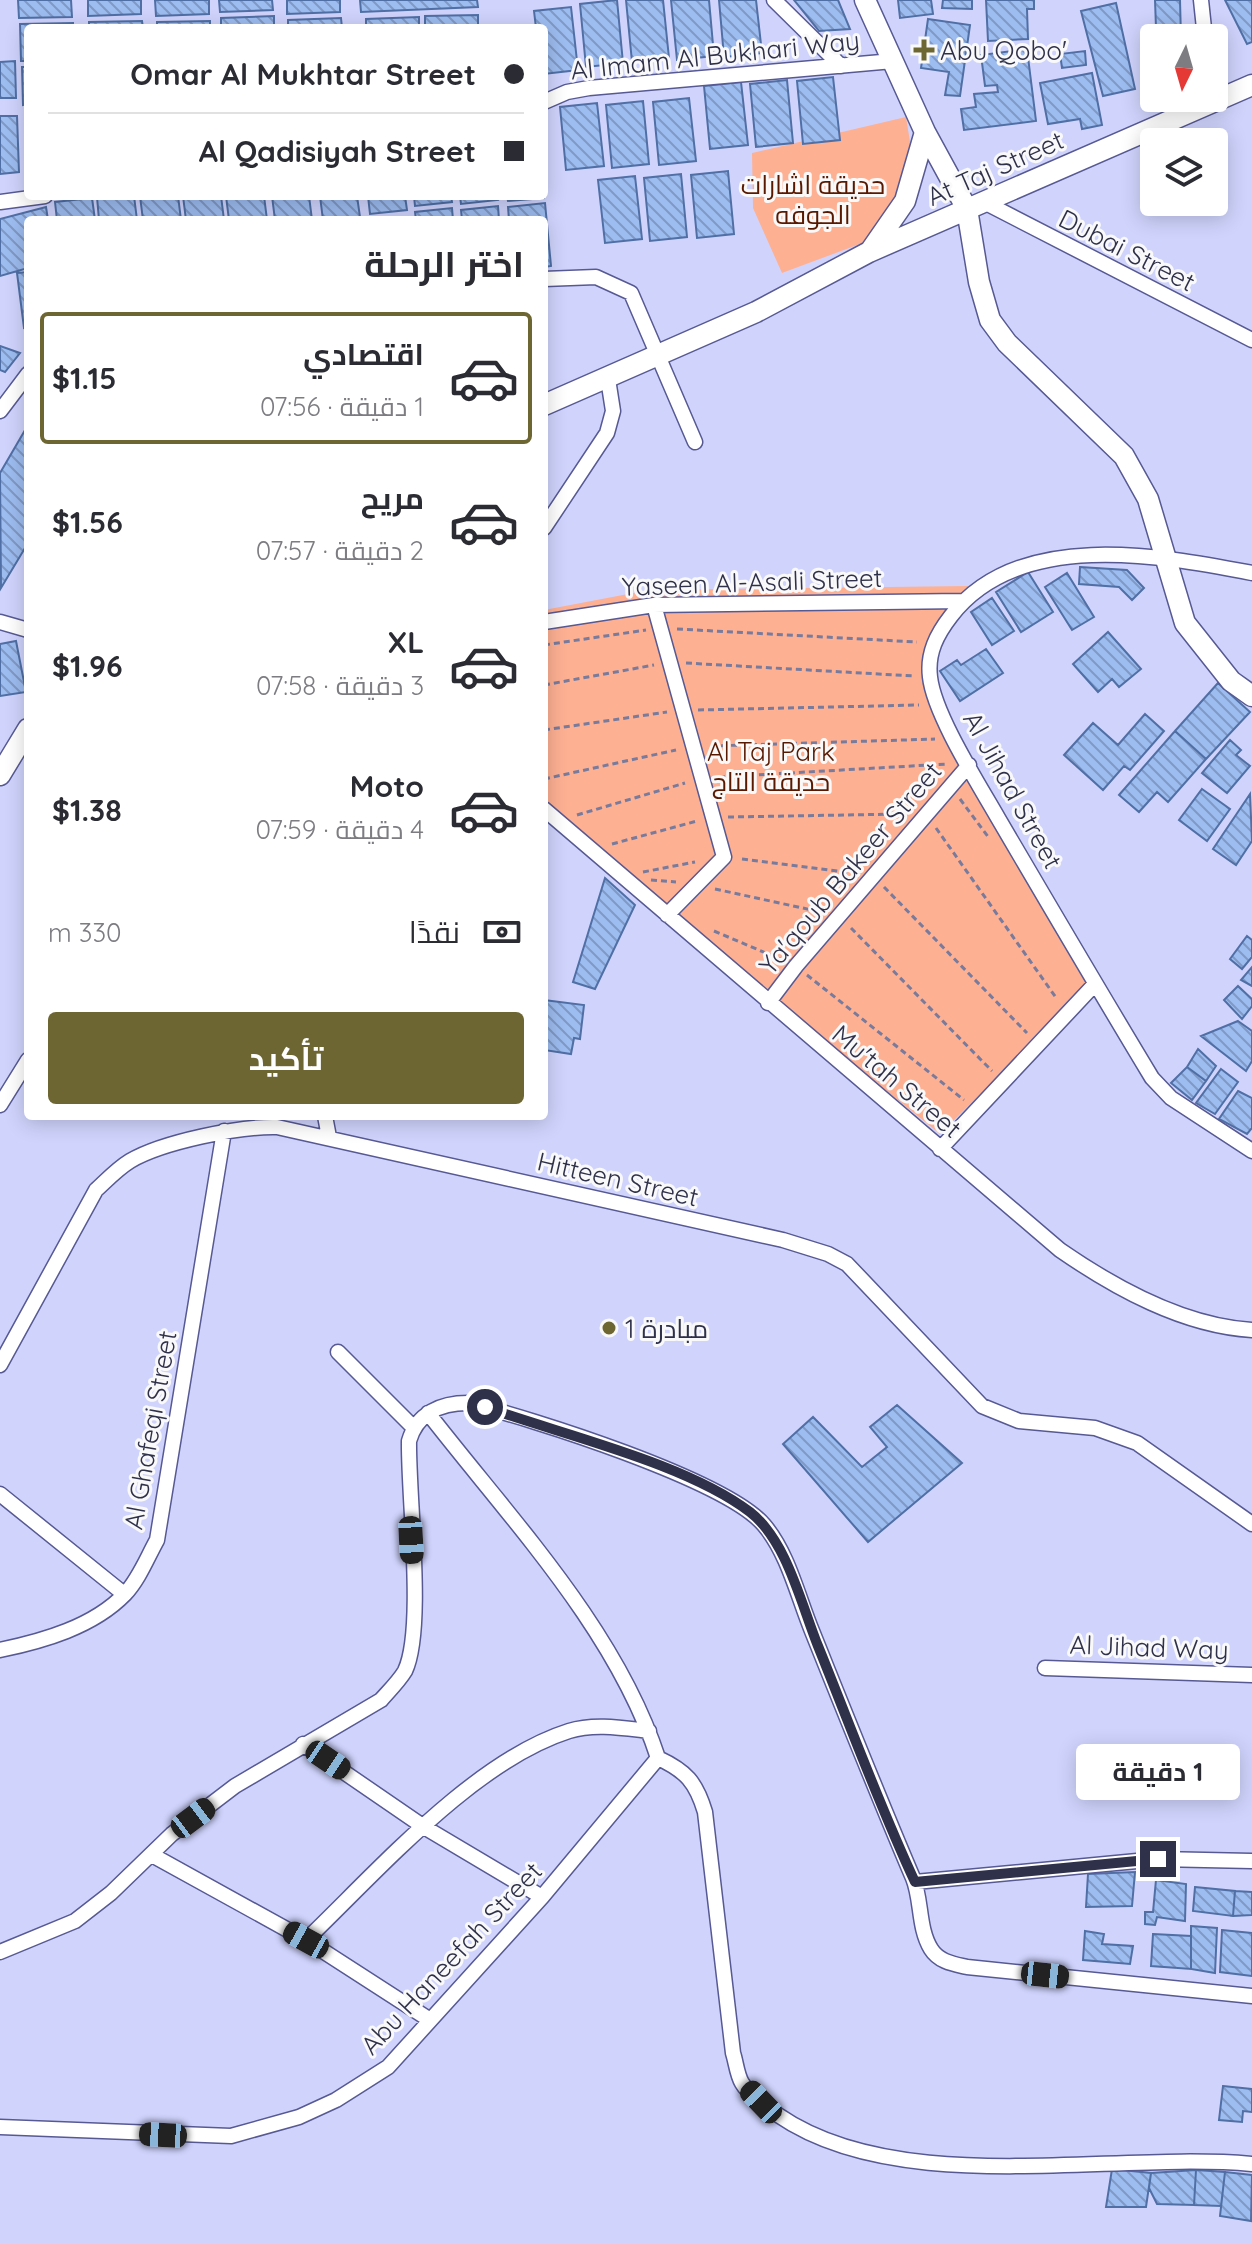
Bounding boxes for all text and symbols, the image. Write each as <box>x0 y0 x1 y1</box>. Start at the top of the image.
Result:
street label: Al Imam Al Bukhari Way <box>569 23 861 87</box>
north arrow <box>1140 24 1228 112</box>
map controls <box>1140 24 1228 216</box>
place label: Abu Qobo' <box>940 34 1067 67</box>
marker: Abu Qobo' <box>915 41 933 59</box>
text: Omar Al Mukhtar Street <box>130 55 476 93</box>
street label: At Taj Street <box>921 123 1069 213</box>
button: layers <box>1140 128 1228 216</box>
text: Al Qadisiyah Street <box>199 132 476 170</box>
park label: حديقة اشارات الجوفه <box>741 168 885 231</box>
street label: Dubai Street <box>1053 202 1201 298</box>
text: اختر الرحلة <box>364 241 524 286</box>
text: اقتصادي <box>303 335 424 373</box>
icon: car <box>448 342 520 414</box>
text: $1.15 <box>52 359 117 397</box>
text: 1 دقيقة · 07:56 <box>260 390 424 423</box>
text: مريح <box>361 479 424 517</box>
icon: car <box>448 486 520 558</box>
text: $1.56 <box>52 503 123 541</box>
text: 2 دقيقة · 07:57 <box>256 534 424 567</box>
street label: Yaseen Al-Asali Street <box>621 561 883 603</box>
text: XL <box>387 623 424 661</box>
icon: car <box>448 630 520 702</box>
text: $1.96 <box>52 647 123 685</box>
text: 3 دقيقة · 07:58 <box>256 669 424 702</box>
street label: Al Jihad Street <box>956 706 1070 874</box>
park label: Al Taj Park حديقة التاج <box>707 735 835 799</box>
street label: Ya'qoub Bakeer Street <box>751 755 949 981</box>
text: Moto <box>350 767 424 805</box>
icon: car <box>448 774 520 846</box>
text: $1.38 <box>52 791 122 829</box>
text: 4 دقيقة · 07:59 <box>255 813 424 846</box>
icon: cash <box>480 910 524 954</box>
text: نقدًا <box>409 913 460 951</box>
text: 330 m <box>48 916 122 949</box>
button: تأكيد <box>48 1012 524 1104</box>
street label: Mu'tah Street <box>826 1017 968 1145</box>
street label: Hitteen Street <box>534 1144 702 1214</box>
place label: مبادرة 1 <box>625 1312 708 1345</box>
marker: مبادرة 1 <box>600 1319 618 1337</box>
street label: Al Ghafeqi Street <box>116 1328 184 1532</box>
route start <box>467 1389 503 1425</box>
car <box>398 1515 424 1565</box>
street label: Al Jihad Way <box>1069 1628 1229 1666</box>
car <box>301 1737 355 1783</box>
callout: 1 دقيقة <box>1076 1743 1240 1799</box>
text: 1 دقيقة <box>1113 1755 1203 1788</box>
car <box>167 1794 219 1842</box>
route end <box>1140 1841 1176 1877</box>
street label: Abu Haneefah Street <box>353 1855 549 2061</box>
car <box>279 1918 333 1962</box>
car <box>1020 1961 1070 1989</box>
car <box>736 2076 786 2128</box>
car <box>138 2122 188 2148</box>

